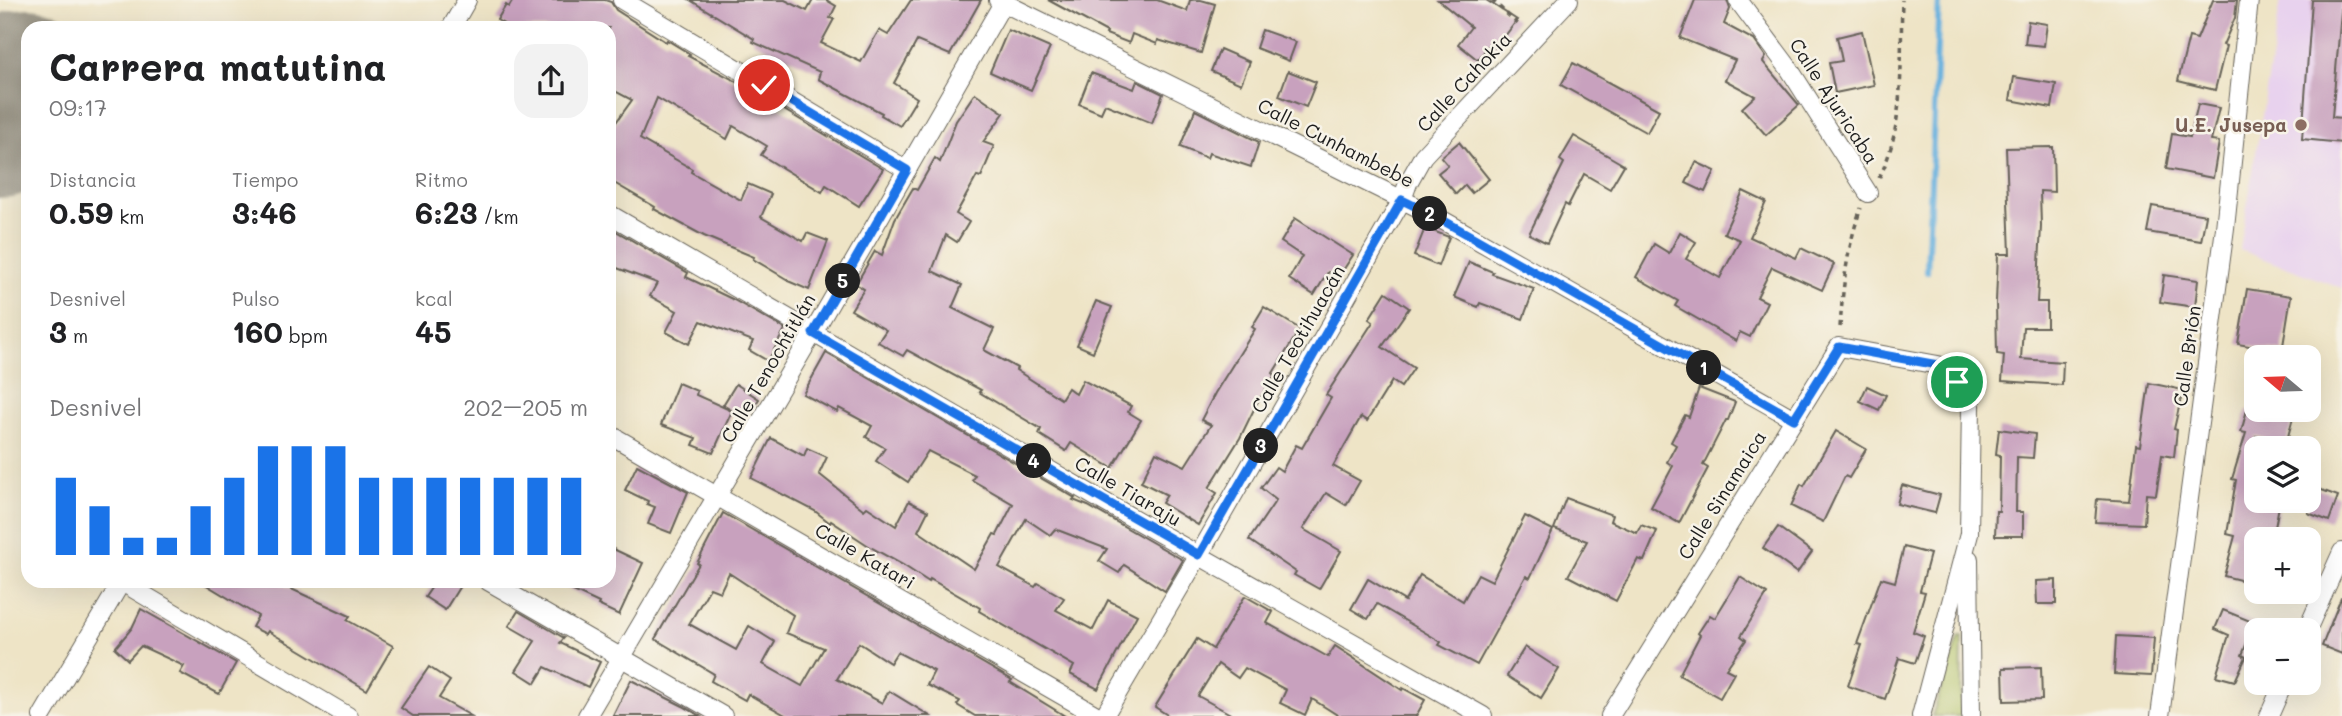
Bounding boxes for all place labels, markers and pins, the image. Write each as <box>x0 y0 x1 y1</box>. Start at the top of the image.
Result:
pin <box>734 55 794 115</box>
place label: U.E. Jusepa <box>2175 112 2287 137</box>
marker: U.E. Jusepa <box>2293 117 2309 133</box>
pin: 2 <box>1412 196 1448 232</box>
pin: 5 <box>826 264 860 298</box>
pin: 1 <box>1686 350 1722 386</box>
pin <box>1927 352 1987 412</box>
pin: 3 <box>1244 428 1278 464</box>
pin: 4 <box>1016 444 1052 478</box>

